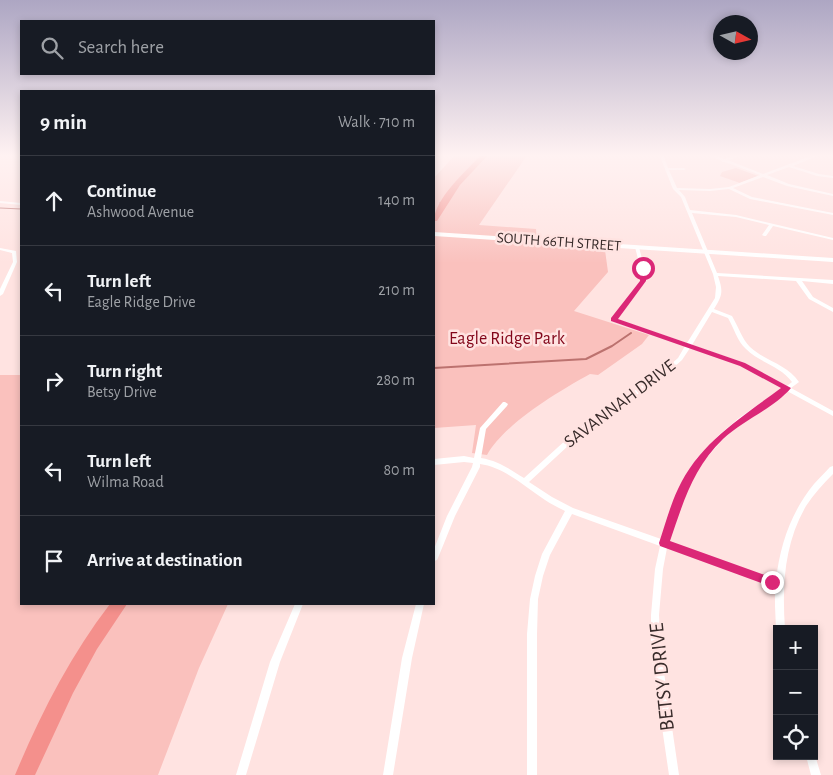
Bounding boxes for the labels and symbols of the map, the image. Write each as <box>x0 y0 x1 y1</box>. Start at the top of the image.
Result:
north arrow <box>713 15 758 60</box>
street label: SOUTH 66TH STREET <box>496 230 622 254</box>
route start <box>632 257 655 280</box>
park label: Eagle Ridge Park <box>449 330 566 348</box>
street label: SAVANNAH DRIVE <box>561 356 679 451</box>
route end <box>761 571 784 594</box>
street label: BETSY DRIVE <box>646 622 678 732</box>

